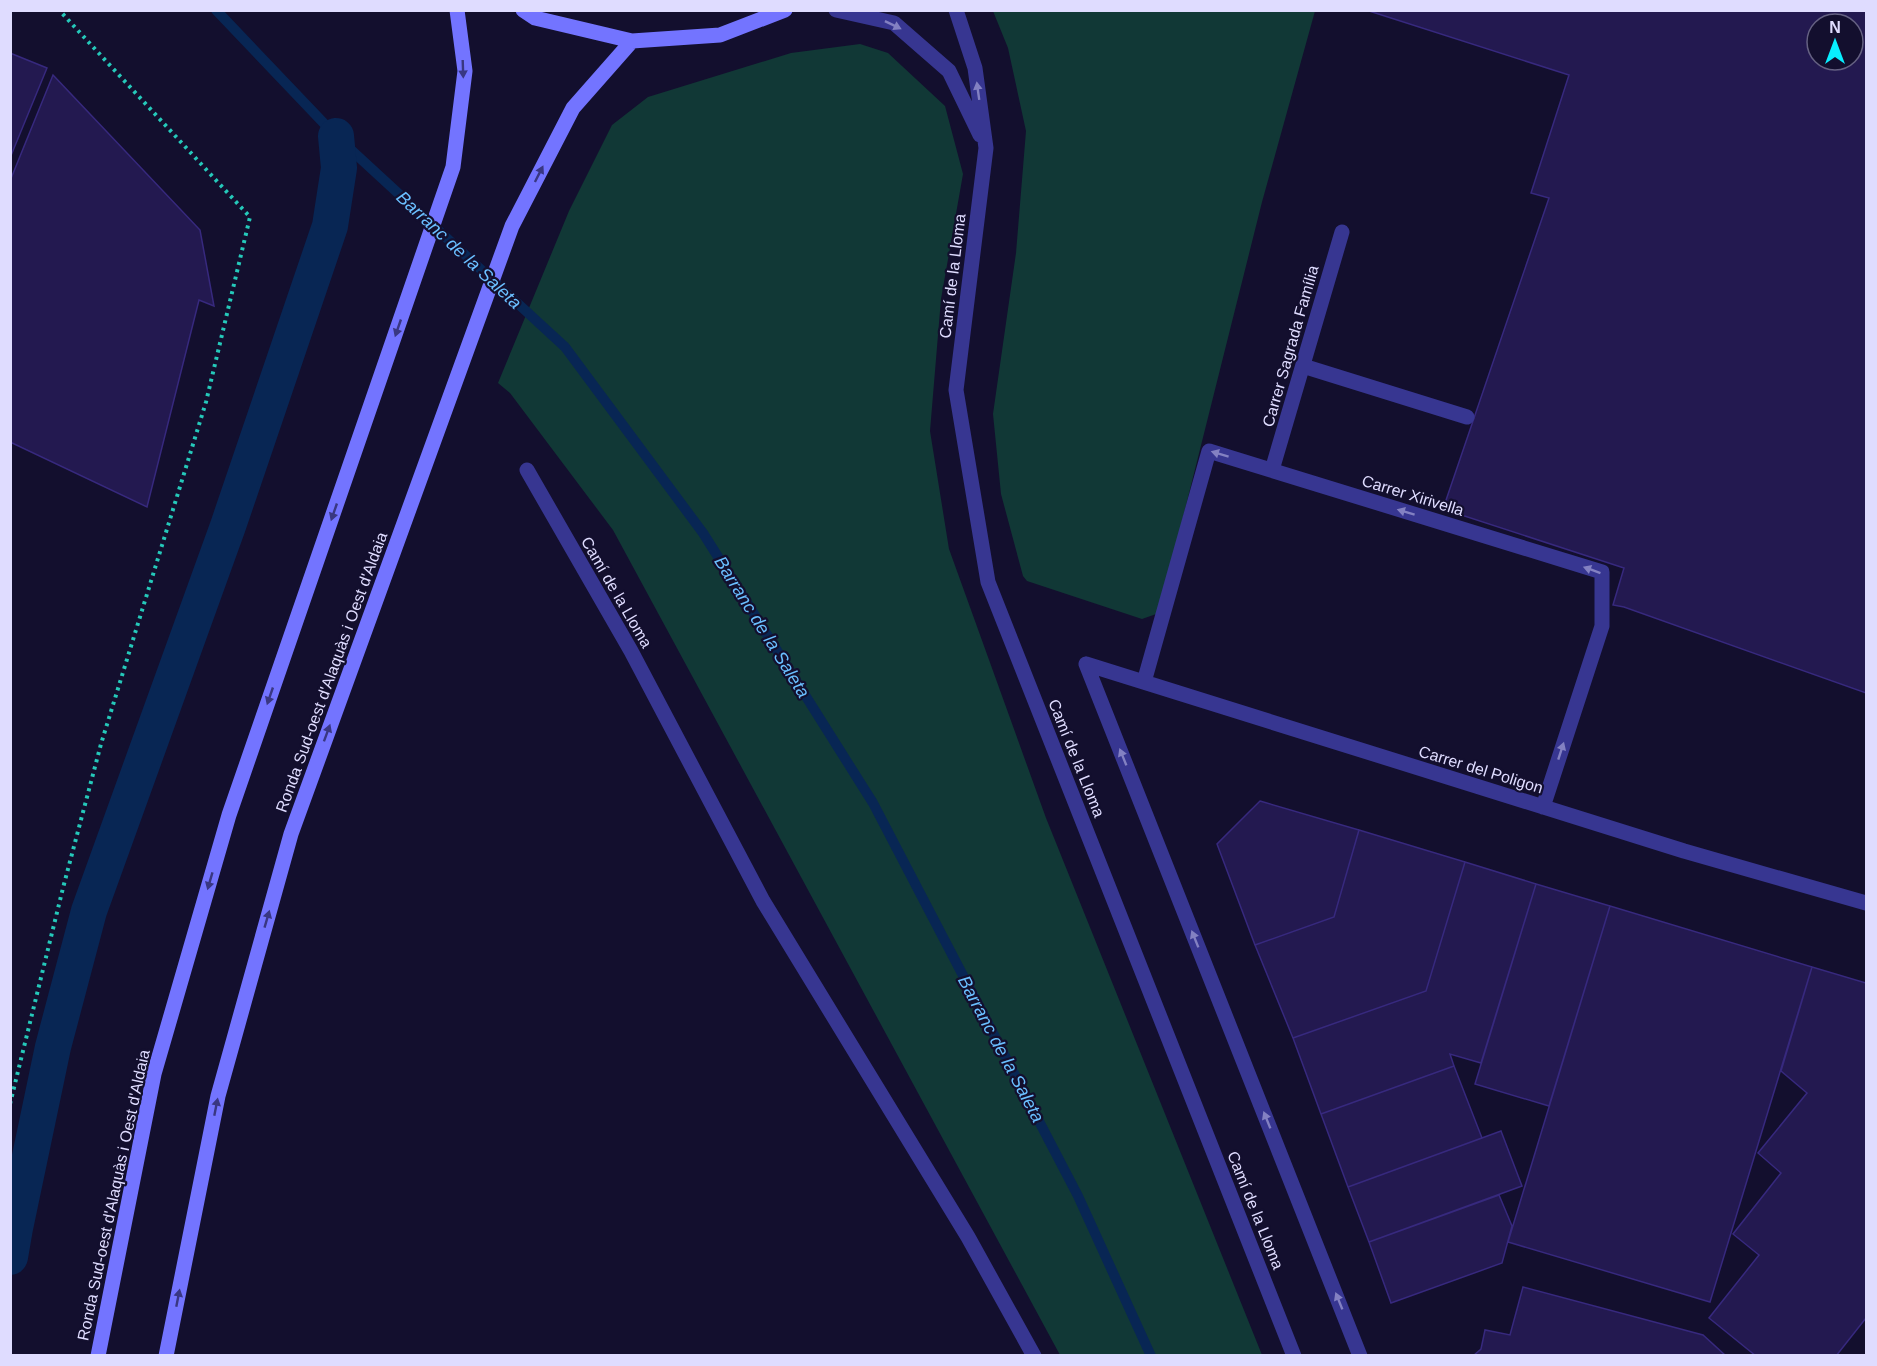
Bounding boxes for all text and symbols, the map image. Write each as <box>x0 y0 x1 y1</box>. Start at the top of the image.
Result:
north arrow <box>1805 12 1865 72</box>
text: N <box>1829 19 1841 36</box>
one-way arrow <box>884 20 901 29</box>
one-way arrow <box>459 59 468 78</box>
one-way arrow <box>973 81 982 100</box>
one-way arrow <box>534 166 544 183</box>
water label: Barranc de la Saleta <box>393 187 525 313</box>
street label: Camí de la Lloma <box>936 213 969 339</box>
street label: Carrer Sagrada Família <box>1259 263 1322 429</box>
one-way arrow <box>393 319 403 337</box>
one-way arrow <box>1211 449 1229 458</box>
street label: Carrer Xirivella <box>1360 472 1466 519</box>
one-way arrow <box>329 503 339 521</box>
one-way arrow <box>1397 507 1415 516</box>
street label: Ronda Sud-oest d'Alaquàs i Oest d'Aldaia <box>273 530 390 815</box>
street label: Camí de la Lloma <box>578 534 655 651</box>
water label: Barranc de la Saleta <box>710 553 814 701</box>
one-way arrow <box>1583 564 1601 574</box>
one-way arrow <box>265 687 275 705</box>
street label: Camí de la Lloma <box>1045 697 1108 820</box>
one-way arrow <box>323 724 333 742</box>
street label: Carrer del Poligon <box>1417 742 1545 796</box>
one-way arrow <box>1557 742 1566 760</box>
one-way arrow <box>1118 748 1128 766</box>
one-way arrow <box>205 873 214 891</box>
one-way arrow <box>263 910 273 928</box>
one-way arrow <box>1190 929 1200 947</box>
water label: Barranc de la Saleta <box>954 972 1048 1126</box>
street label: Ronda Sud-oest d'Alaquàs i Oest d'Aldaia <box>74 1048 153 1342</box>
one-way arrow <box>212 1097 221 1116</box>
one-way arrow <box>1262 1111 1271 1129</box>
street label: Camí de la Lloma <box>1224 1149 1287 1272</box>
one-way arrow <box>174 1288 183 1307</box>
one-way arrow <box>1334 1292 1343 1310</box>

